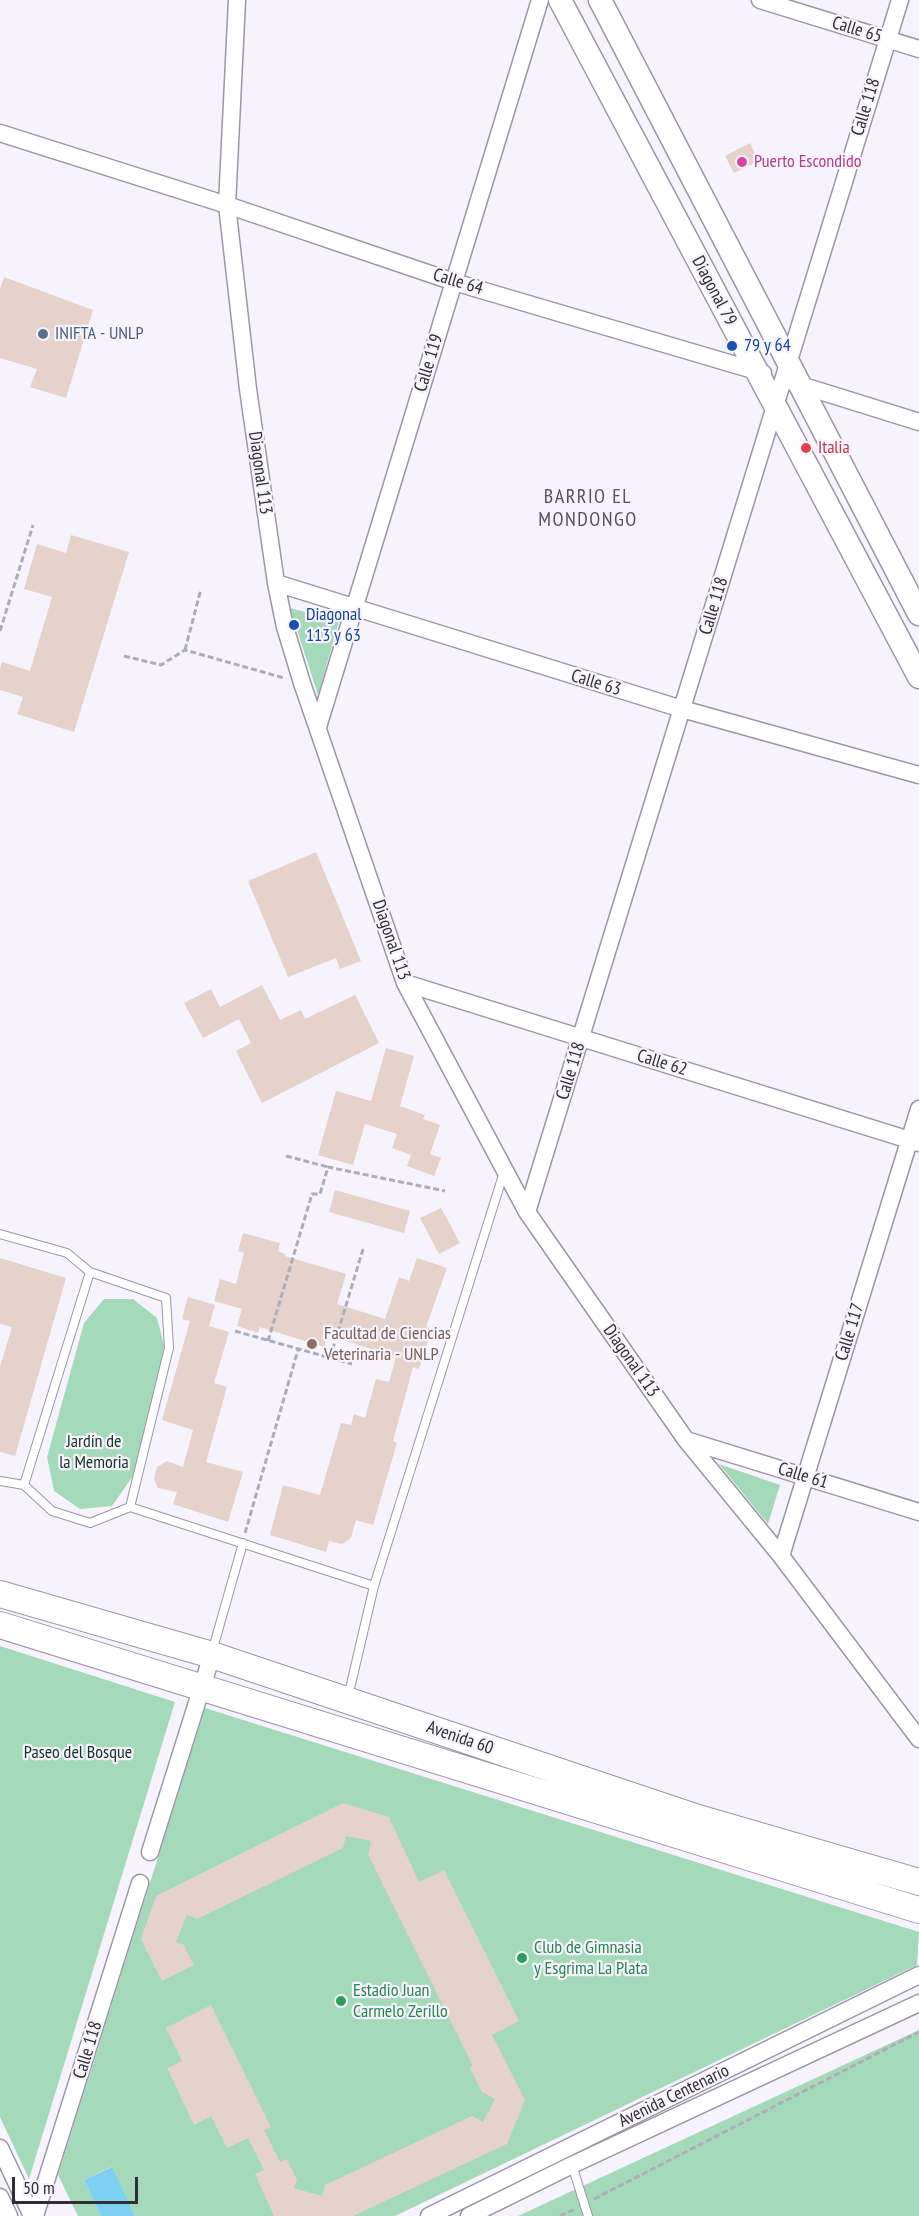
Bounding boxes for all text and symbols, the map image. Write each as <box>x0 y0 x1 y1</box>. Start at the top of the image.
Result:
street label: Calle 65 <box>829 12 885 48</box>
street label: Calle 118 <box>847 76 885 138</box>
place label: Puerto Escondido <box>754 151 861 173</box>
marker: Puerto Escondido <box>735 155 749 169</box>
street label: Diagonal 79 <box>687 253 741 329</box>
street label: Calle 64 <box>430 264 486 300</box>
place label: INIFTA - UNLP <box>55 323 144 345</box>
marker: INIFTA - UNLP <box>36 327 50 341</box>
street label: Calle 119 <box>410 332 448 394</box>
place label: 79 y 64 <box>744 335 791 357</box>
marker: 79 y 64 <box>725 339 739 353</box>
street label: Diagonal 113 <box>243 430 277 516</box>
place label: Italia <box>818 437 850 459</box>
marker: Italia <box>799 441 813 455</box>
district label: BARRIO EL MONDONGO <box>538 485 638 532</box>
street label: Calle 118 <box>695 575 733 637</box>
place label: Diagonal 113 y 63 <box>306 604 361 646</box>
marker: Diagonal 113 y 63 <box>287 618 301 632</box>
street label: Calle 63 <box>568 665 624 701</box>
street label: Diagonal 113 <box>367 897 415 983</box>
street label: Calle 118 <box>552 1040 590 1102</box>
street label: Calle 62 <box>634 1045 690 1081</box>
street label: Calle 117 <box>831 1301 869 1363</box>
street label: Diagonal 113 <box>598 1321 664 1401</box>
place label: Facultad de Ciencias Veterinaria - UNLP <box>324 1323 451 1366</box>
marker: Facultad de Ciencias Veterinaria - UNLP <box>305 1337 319 1351</box>
park label: Jardín de la Memoria <box>59 1431 129 1474</box>
street label: Calle 61 <box>775 1458 831 1494</box>
street label: Avenida 60 <box>424 1717 496 1759</box>
park label: Paseo del Bosque <box>24 1742 132 1764</box>
place label: Club de Gimnasia y Esgrima La Plata <box>534 1937 648 1980</box>
marker: Club de Gimnasia y Esgrima La Plata <box>515 1951 529 1965</box>
place label: Estadio Juan Carmelo Zerillo <box>353 1980 448 2022</box>
marker: Estadio Juan Carmelo Zerillo <box>334 1994 348 2008</box>
street label: Calle 118 <box>69 2019 107 2081</box>
street label: Avenida Centenario <box>615 2060 733 2132</box>
scale bar <box>15 2165 141 2203</box>
text: 50 m <box>23 2176 55 2199</box>

